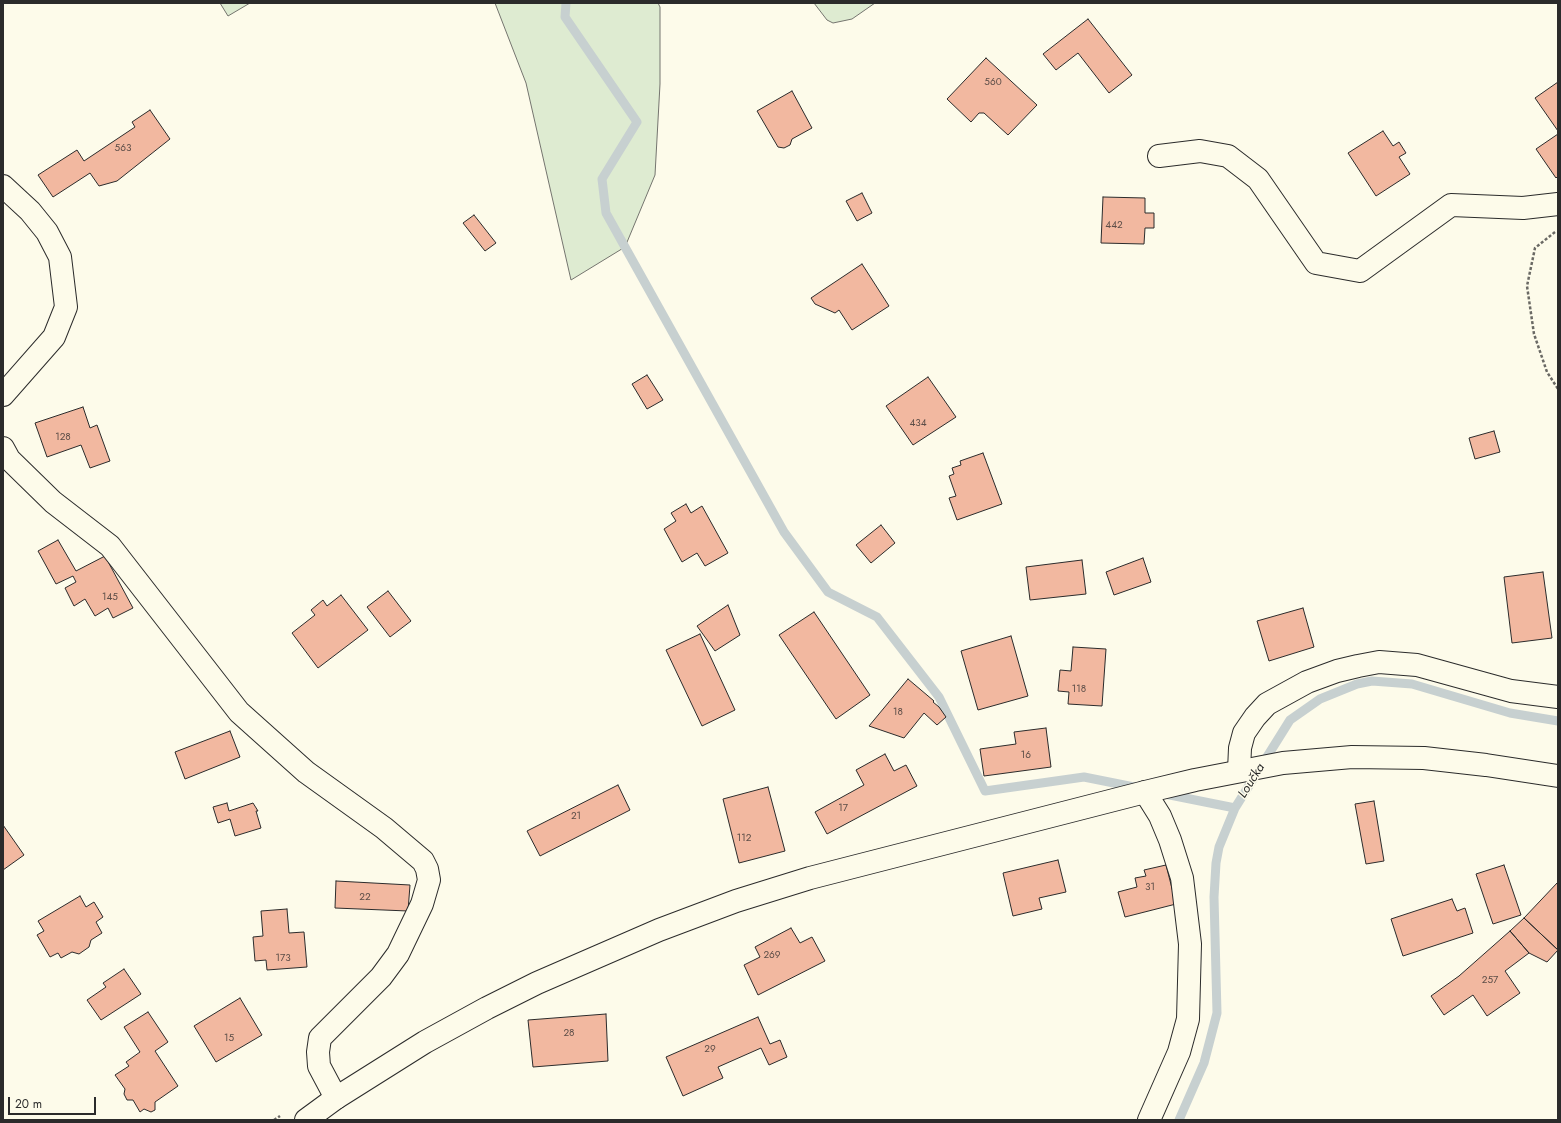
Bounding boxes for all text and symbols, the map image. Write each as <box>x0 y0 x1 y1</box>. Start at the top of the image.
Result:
house number: 560 <box>984 77 1002 89</box>
house number: 563 <box>115 143 131 155</box>
house number: 442 <box>1105 220 1123 232</box>
house number: 434 <box>909 418 927 430</box>
house number: 128 <box>55 432 71 444</box>
house number: 145 <box>102 592 118 604</box>
house number: 118 <box>1072 684 1086 696</box>
house number: 18 <box>893 707 903 719</box>
house number: 16 <box>1021 750 1031 762</box>
water label: Loučka <box>1235 761 1269 801</box>
house number: 17 <box>838 803 848 815</box>
house number: 21 <box>571 811 581 823</box>
house number: 112 <box>737 833 751 845</box>
house number: 31 <box>1145 882 1155 894</box>
house number: 22 <box>359 892 371 904</box>
house number: 269 <box>763 950 781 962</box>
house number: 173 <box>275 953 291 965</box>
house number: 257 <box>1482 975 1498 987</box>
house number: 28 <box>563 1028 575 1040</box>
house number: 15 <box>224 1033 234 1045</box>
house number: 29 <box>704 1044 716 1056</box>
scale bar <box>10 1089 98 1115</box>
text: 20 m <box>15 1095 42 1113</box>

